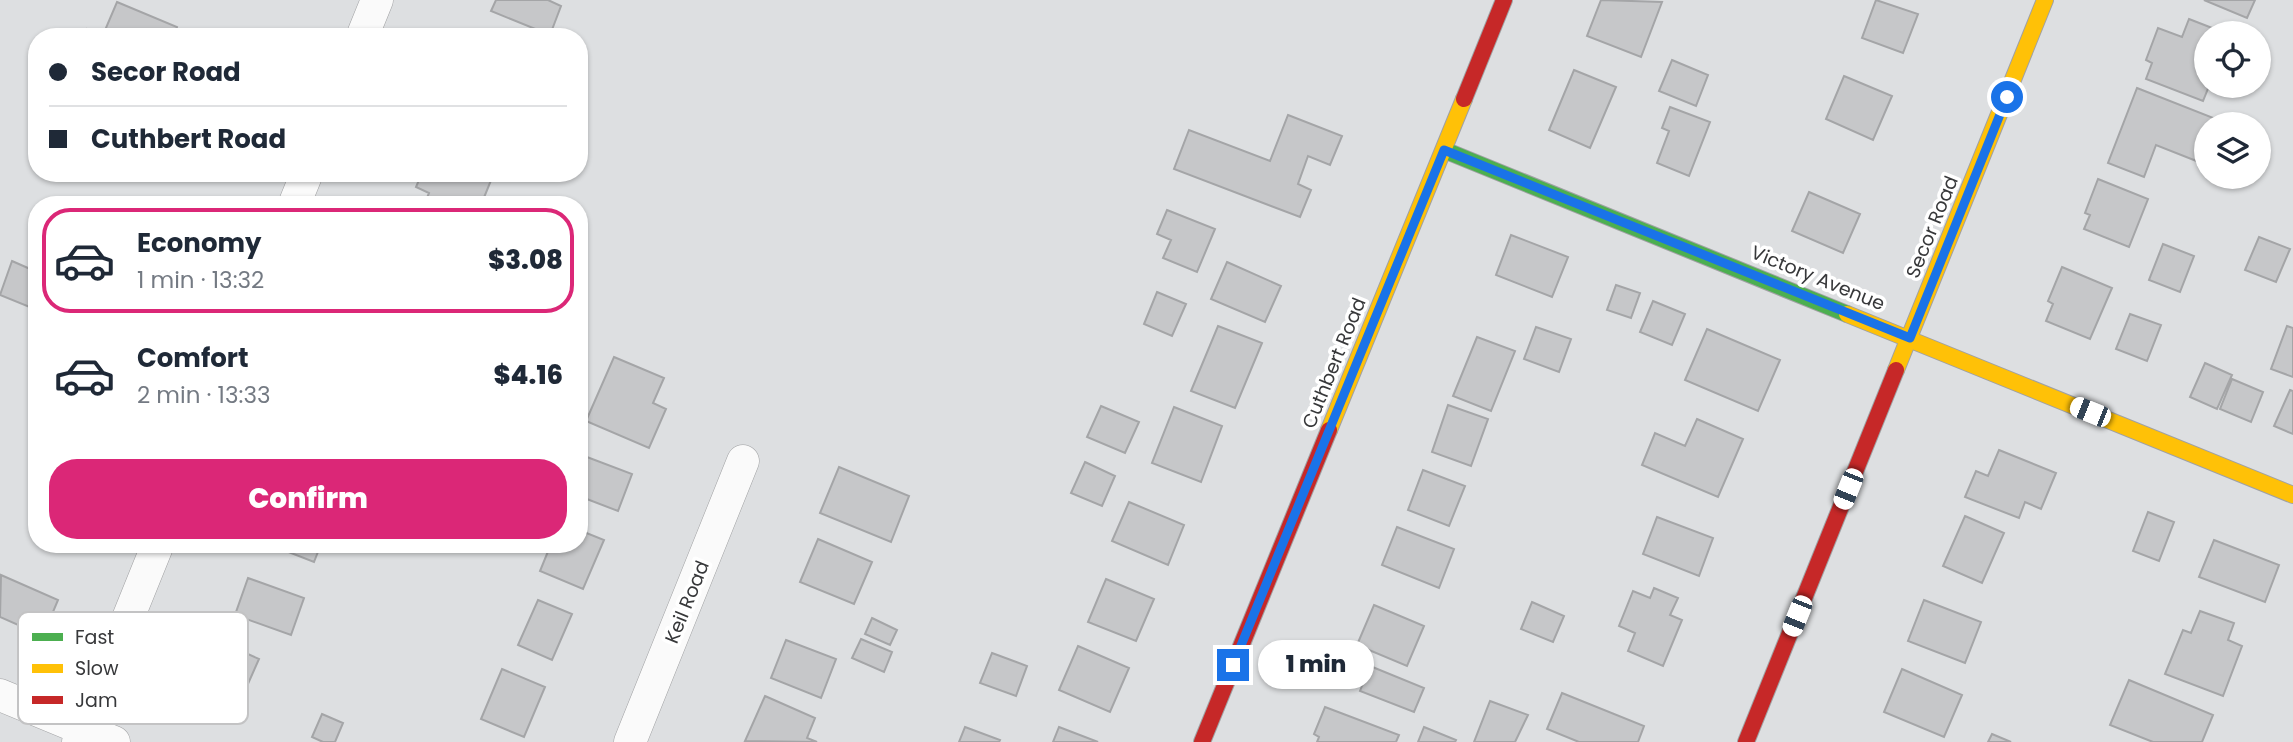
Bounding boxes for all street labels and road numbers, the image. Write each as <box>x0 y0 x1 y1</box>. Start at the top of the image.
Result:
street label: Secor Road <box>1899 172 1965 282</box>
street label: Victory Avenue <box>1747 239 1889 317</box>
street label: Cuthbert Road <box>1295 293 1373 433</box>
street label: Keil Road <box>658 557 716 647</box>

